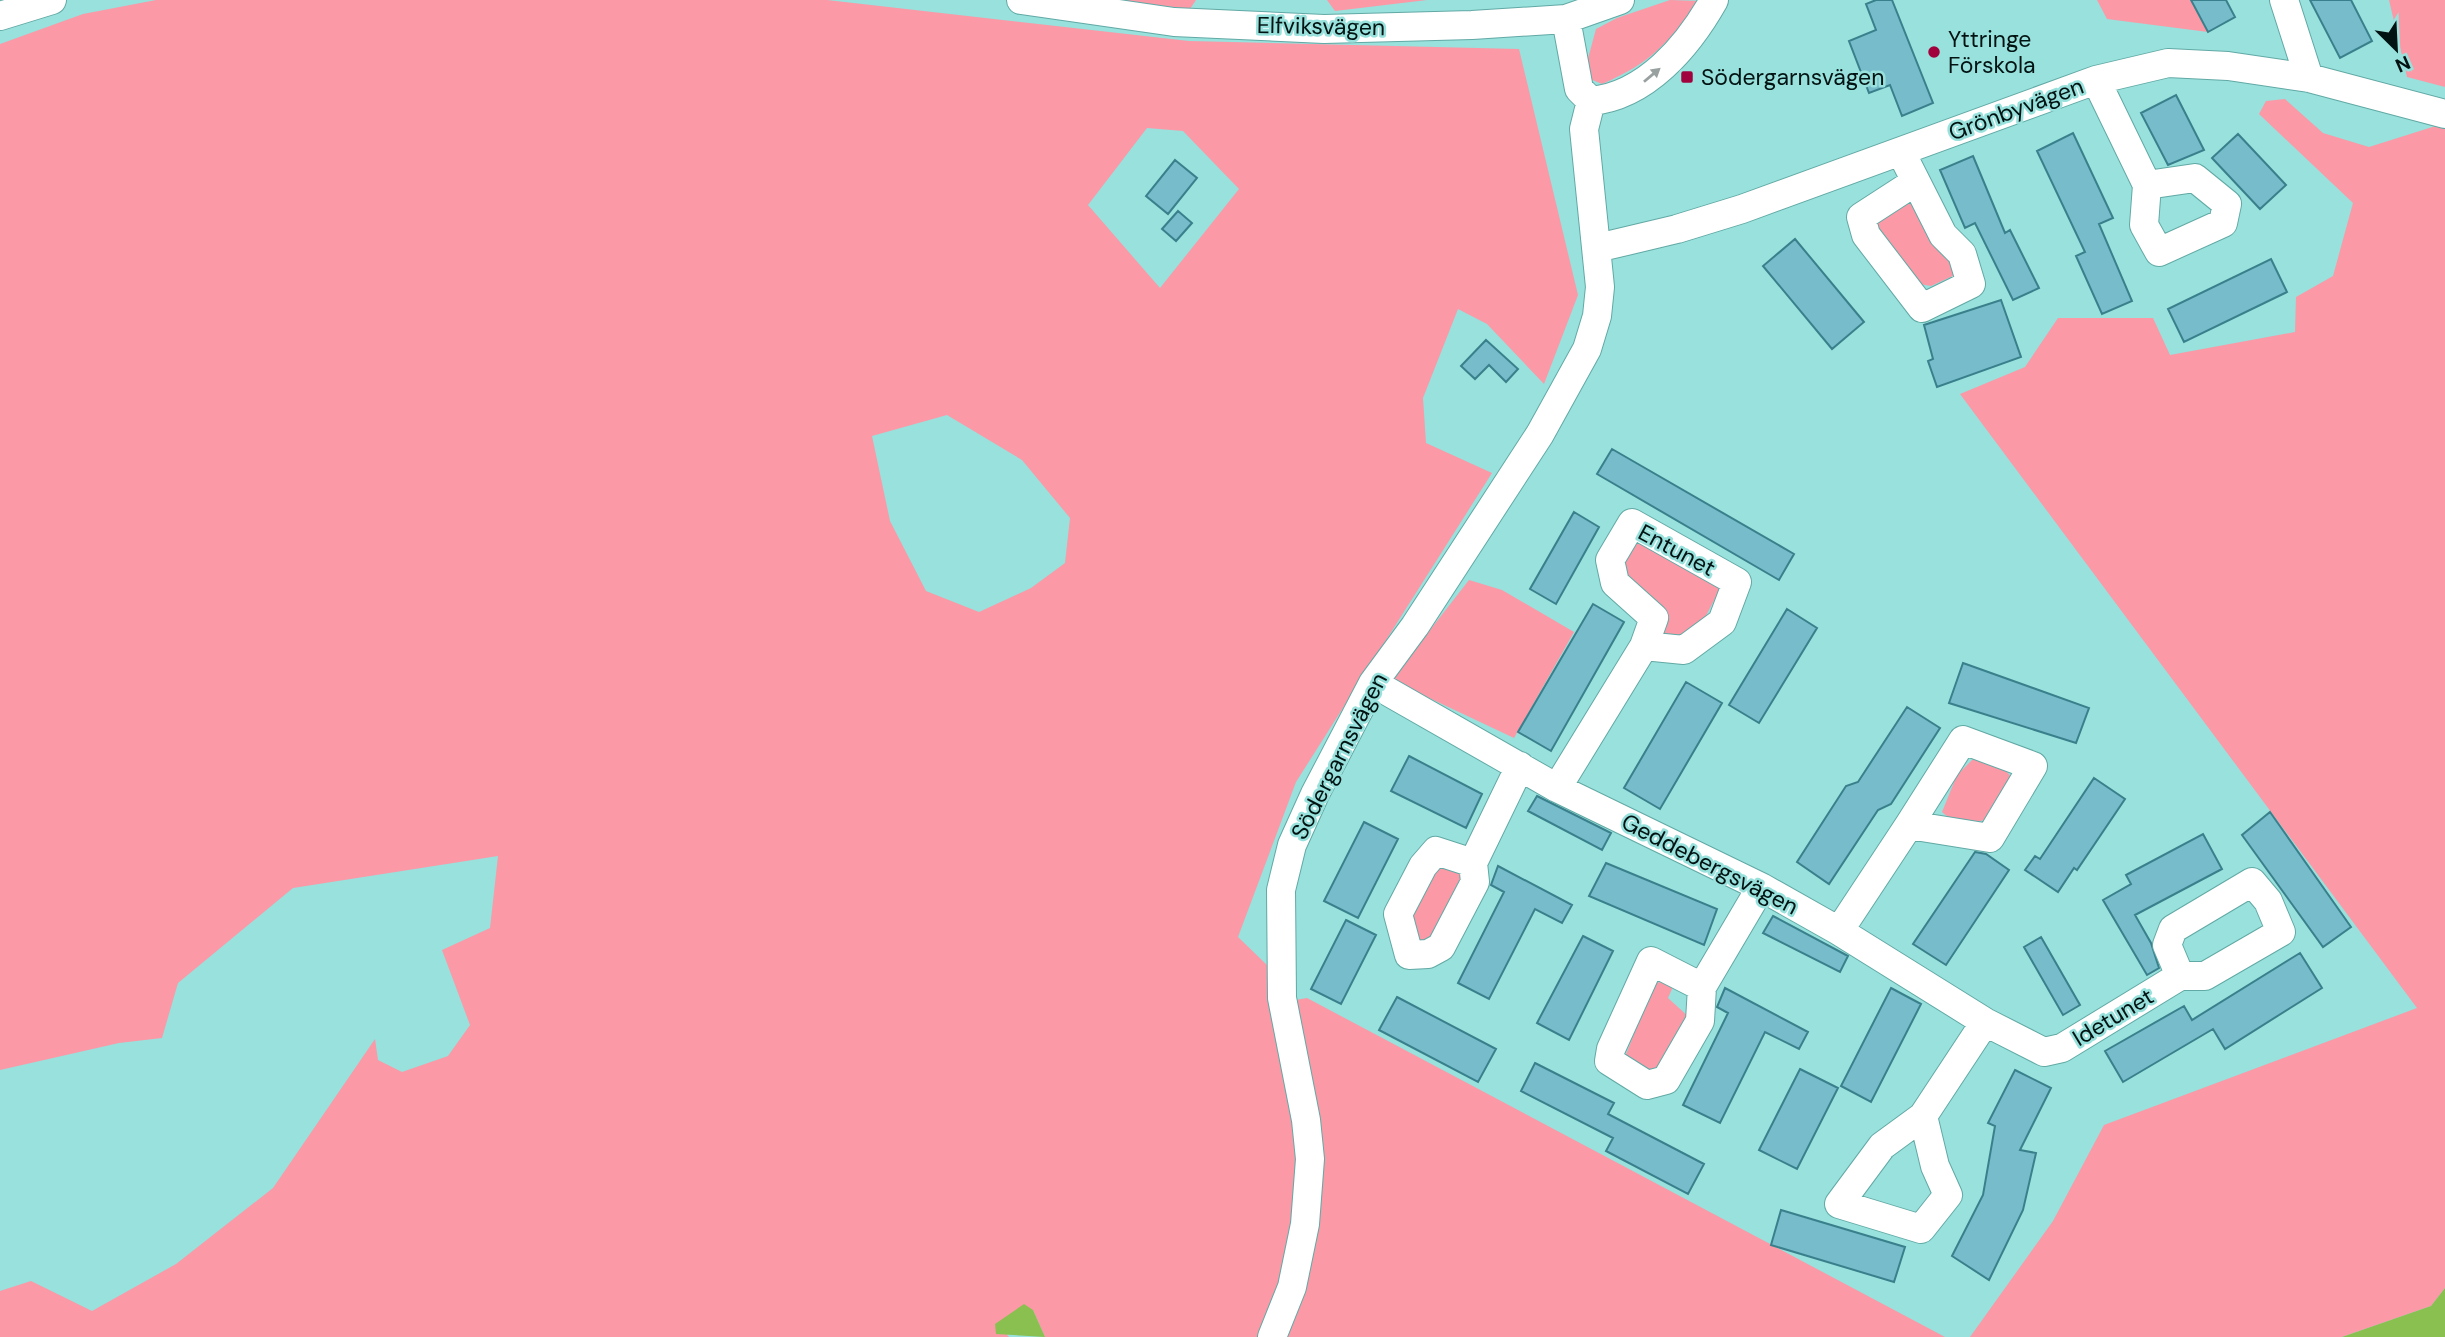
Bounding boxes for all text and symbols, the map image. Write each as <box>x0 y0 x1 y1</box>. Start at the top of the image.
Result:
street label: Elfviksvägen <box>1257 10 1385 42</box>
north arrow <box>2361 14 2431 84</box>
place label: Yttringe Förskola <box>1948 24 2036 80</box>
marker: Yttringe Förskola <box>1926 44 1942 60</box>
text: N <box>2391 50 2414 78</box>
place label: Södergarnsvägen <box>1701 62 1884 92</box>
one-way arrow <box>1643 68 1660 83</box>
marker: Södergarnsvägen <box>1679 69 1695 85</box>
street label: Grönbyvägen <box>1944 71 2088 147</box>
street label: Entunet <box>1633 517 1721 583</box>
street label: Södergarnsvägen <box>1284 667 1394 845</box>
street label: Geddebergsvägen <box>1617 806 1803 922</box>
street label: Idetunet <box>2067 981 2159 1053</box>

